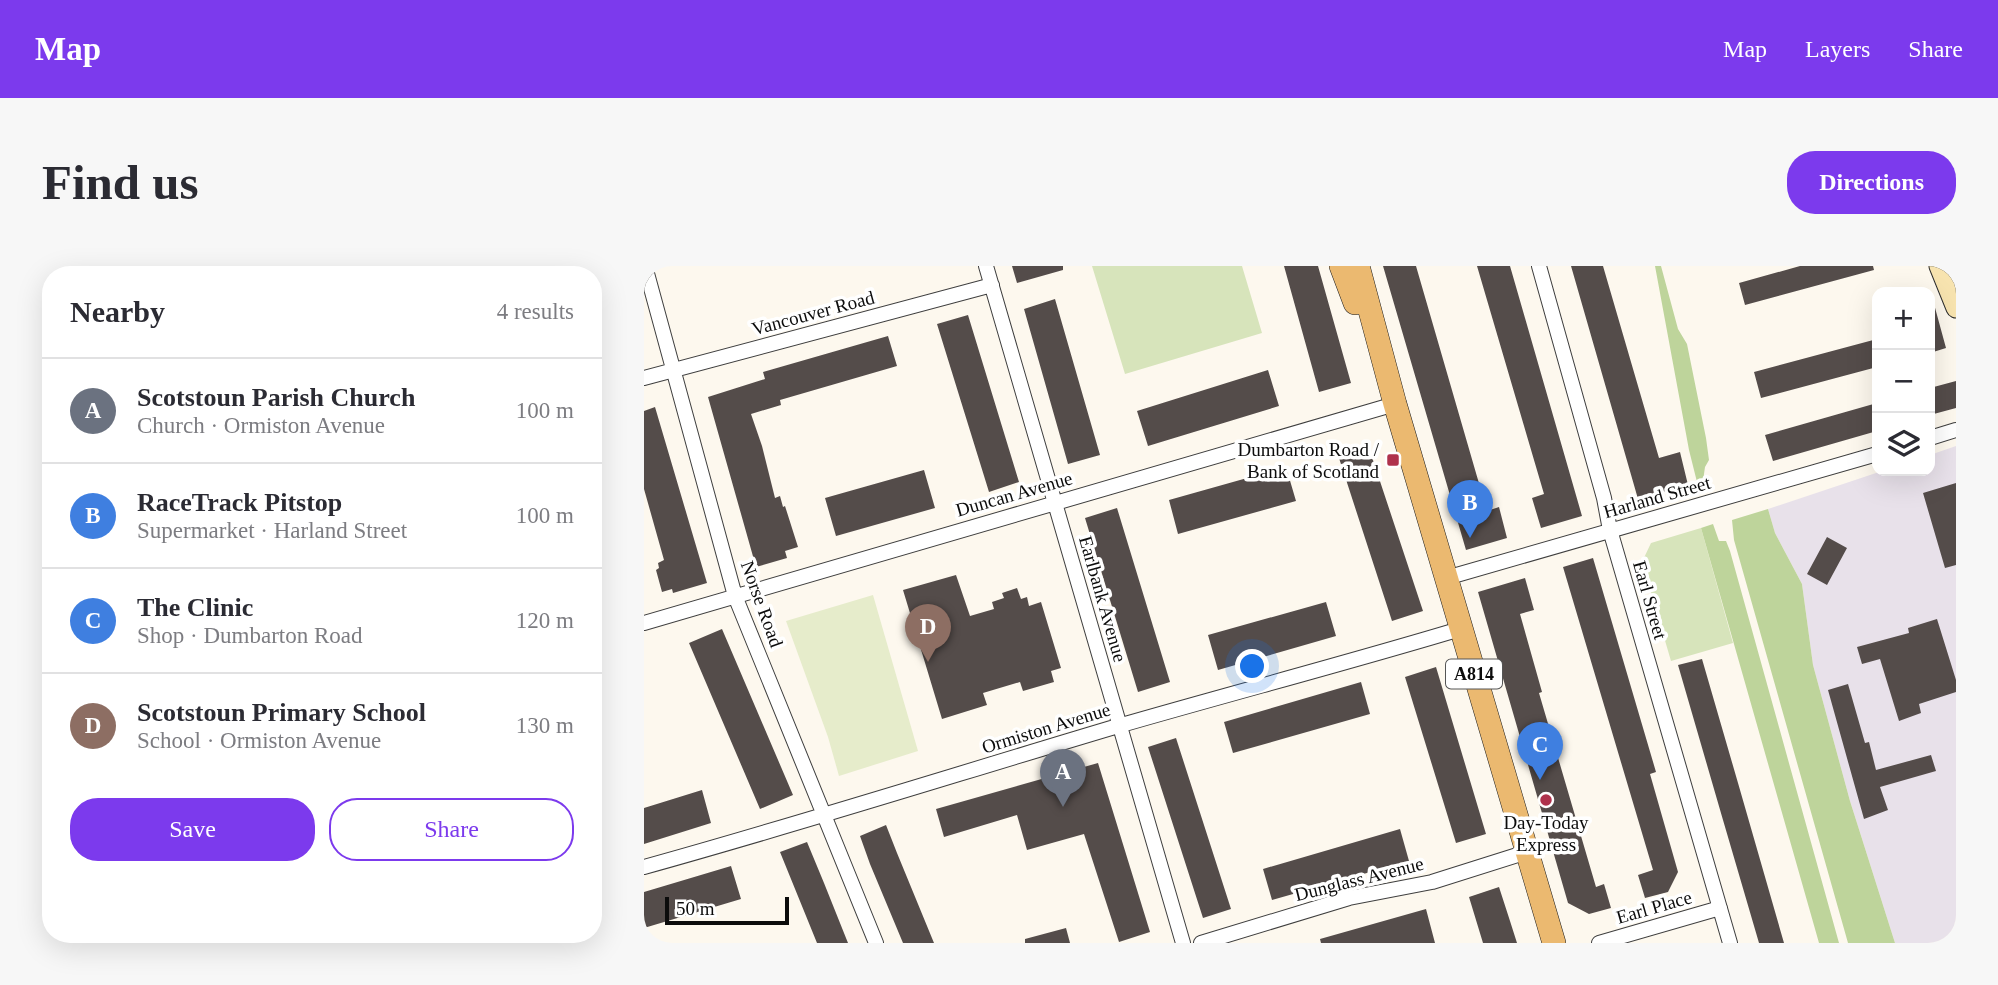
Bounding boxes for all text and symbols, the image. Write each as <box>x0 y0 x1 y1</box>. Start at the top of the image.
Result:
text: Map <box>35 31 101 67</box>
text: Map <box>1723 36 1767 62</box>
text: Layers <box>1805 36 1870 62</box>
text: Share <box>1908 36 1963 62</box>
button: Directions <box>1787 151 1956 214</box>
text: Find us <box>42 155 199 210</box>
street label: Vancouver Road <box>749 286 877 339</box>
map controls <box>1872 287 1935 476</box>
button: + <box>1872 287 1935 350</box>
text: Nearby <box>70 295 165 328</box>
text: 4 results <box>497 299 574 324</box>
button: − <box>1872 350 1935 413</box>
text: Scotstoun Parish Church <box>137 383 415 412</box>
text: A <box>85 398 101 423</box>
text: 100 m <box>516 398 574 423</box>
text: Church · Ormiston Avenue <box>137 413 385 438</box>
button: layers <box>1872 413 1935 476</box>
place label: Dumbarton Road / Bank of Scotland <box>1238 439 1380 482</box>
marker: Dumbarton Road / Bank of Scotland <box>1385 452 1401 468</box>
street label: Duncan Avenue <box>953 467 1075 521</box>
street label: Harland Street <box>1601 472 1714 522</box>
pin: B <box>1447 480 1493 538</box>
text: RaceTrack Pitstop <box>137 488 342 517</box>
text: B <box>85 503 101 528</box>
text: 100 m <box>516 503 574 528</box>
text: Supermarket · Harland Street <box>137 518 407 543</box>
street label: Earlbank Avenue <box>1075 534 1131 664</box>
street label: Norse Road <box>737 558 787 650</box>
street label: Earl Street <box>1629 558 1671 642</box>
text: The Clinic <box>137 593 253 622</box>
pin: D <box>905 604 951 662</box>
text: C <box>85 608 101 633</box>
text: 120 m <box>516 608 574 633</box>
text: Shop · Dumbarton Road <box>137 623 363 648</box>
your location <box>1235 649 1269 683</box>
road number: A814 <box>1446 660 1502 688</box>
text: Scotstoun Primary School <box>137 698 426 727</box>
street label: Ormiston Avenue <box>979 698 1113 758</box>
text: D <box>85 713 101 738</box>
text: 130 m <box>516 713 574 738</box>
pin: C <box>1517 722 1563 780</box>
text: School · Ormiston Avenue <box>137 728 381 753</box>
pin: A <box>1040 749 1086 807</box>
marker: Day-Today Express <box>1538 792 1554 808</box>
button: Save <box>70 798 315 861</box>
button: Share <box>329 798 574 861</box>
place label: Day-Today Express <box>1503 812 1589 855</box>
street label: Dunglass Avenue <box>1292 853 1426 905</box>
street label: Earl Place <box>1614 886 1694 928</box>
scale bar <box>665 894 789 926</box>
text: 50 m <box>676 898 715 919</box>

